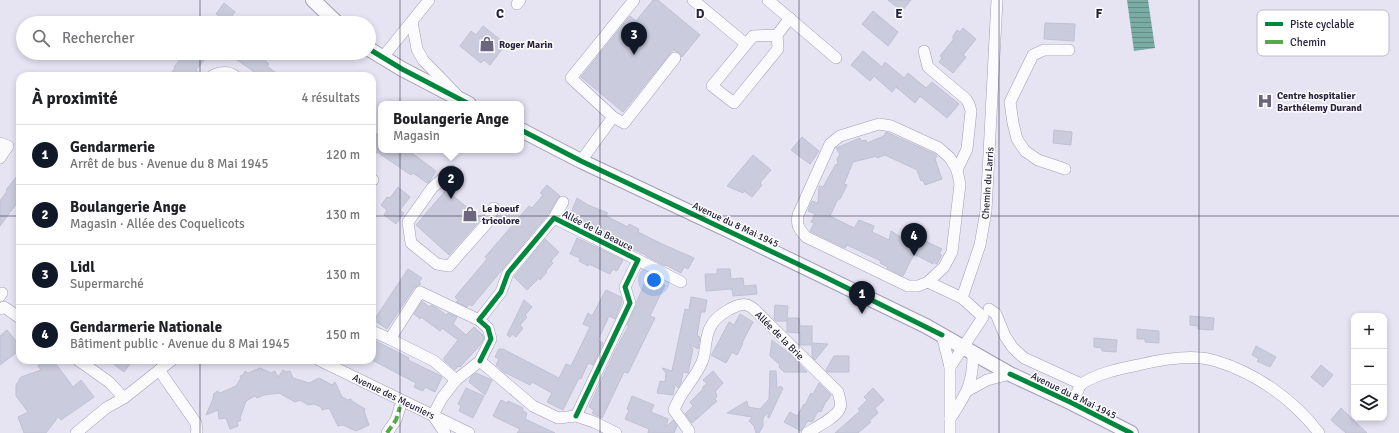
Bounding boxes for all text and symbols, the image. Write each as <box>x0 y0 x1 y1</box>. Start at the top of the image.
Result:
text: C <box>496 6 504 22</box>
text: D <box>696 6 705 22</box>
text: E <box>895 6 903 22</box>
text: F <box>1096 6 1103 22</box>
legend <box>1257 10 1389 56</box>
search box <box>16 16 376 60</box>
text: Piste cyclable <box>1290 18 1354 31</box>
pin: 3 <box>621 22 647 55</box>
icon: search <box>30 27 52 49</box>
text: Rechercher <box>62 29 135 47</box>
shop icon: Roger Marin <box>478 35 496 53</box>
text: Chemin <box>1290 36 1326 49</box>
place label: Roger Marin <box>499 39 553 51</box>
text: À proximité <box>32 88 118 109</box>
text: 4 résultats <box>301 90 360 106</box>
place label: Centre hospitalier Barthélemy Durand <box>1277 90 1363 114</box>
hospital icon: Centre hospitalier Barthélemy Durand <box>1256 92 1274 110</box>
popup <box>378 101 524 153</box>
text: Boulangerie Ange <box>393 110 509 128</box>
text: Magasin <box>393 128 440 144</box>
text: Gendarmerie <box>70 138 155 156</box>
street label: Chemin du Larris <box>979 146 997 220</box>
text: 1 <box>41 147 49 163</box>
text: 120 m <box>326 147 360 163</box>
text: Arrêt de bus · Avenue du 8 Mai 1945 <box>70 156 269 172</box>
pin: 2 <box>438 166 464 199</box>
text: Boulangerie Ange <box>70 198 186 216</box>
street label: Avenue du 8 Mai 1945 <box>691 200 781 250</box>
place label: Le boeuf tricolore <box>481 203 520 227</box>
shop icon: Le boeuf tricolore <box>461 205 479 223</box>
text: 2 <box>41 207 49 223</box>
text: 130 m <box>326 207 360 223</box>
street label: Allée de la Beauce <box>560 208 635 254</box>
text: Magasin · Allée des Coquelicots <box>70 216 245 232</box>
pin: 4 <box>901 223 927 256</box>
text: Lidl <box>70 258 95 276</box>
text: 3 <box>41 267 49 283</box>
text: 130 m <box>326 267 360 283</box>
your location <box>644 270 664 290</box>
text: Supermarché <box>70 276 144 292</box>
pin: 1 <box>849 281 875 314</box>
street label: Allée de la Brie <box>752 309 806 363</box>
map controls <box>1351 313 1387 421</box>
button: + <box>1351 313 1387 349</box>
text: Gendarmerie Nationale <box>70 318 222 336</box>
text: 4 <box>41 327 49 343</box>
text: 150 m <box>326 327 360 343</box>
text: Bâtiment public · Avenue du 8 Mai 1945 <box>70 336 290 352</box>
button: − <box>1351 349 1387 385</box>
street label: Avenue du 8 Mai 1945 <box>1029 370 1118 422</box>
street label: Avenue des Meuniers <box>350 372 437 422</box>
button: layers <box>1351 385 1387 421</box>

